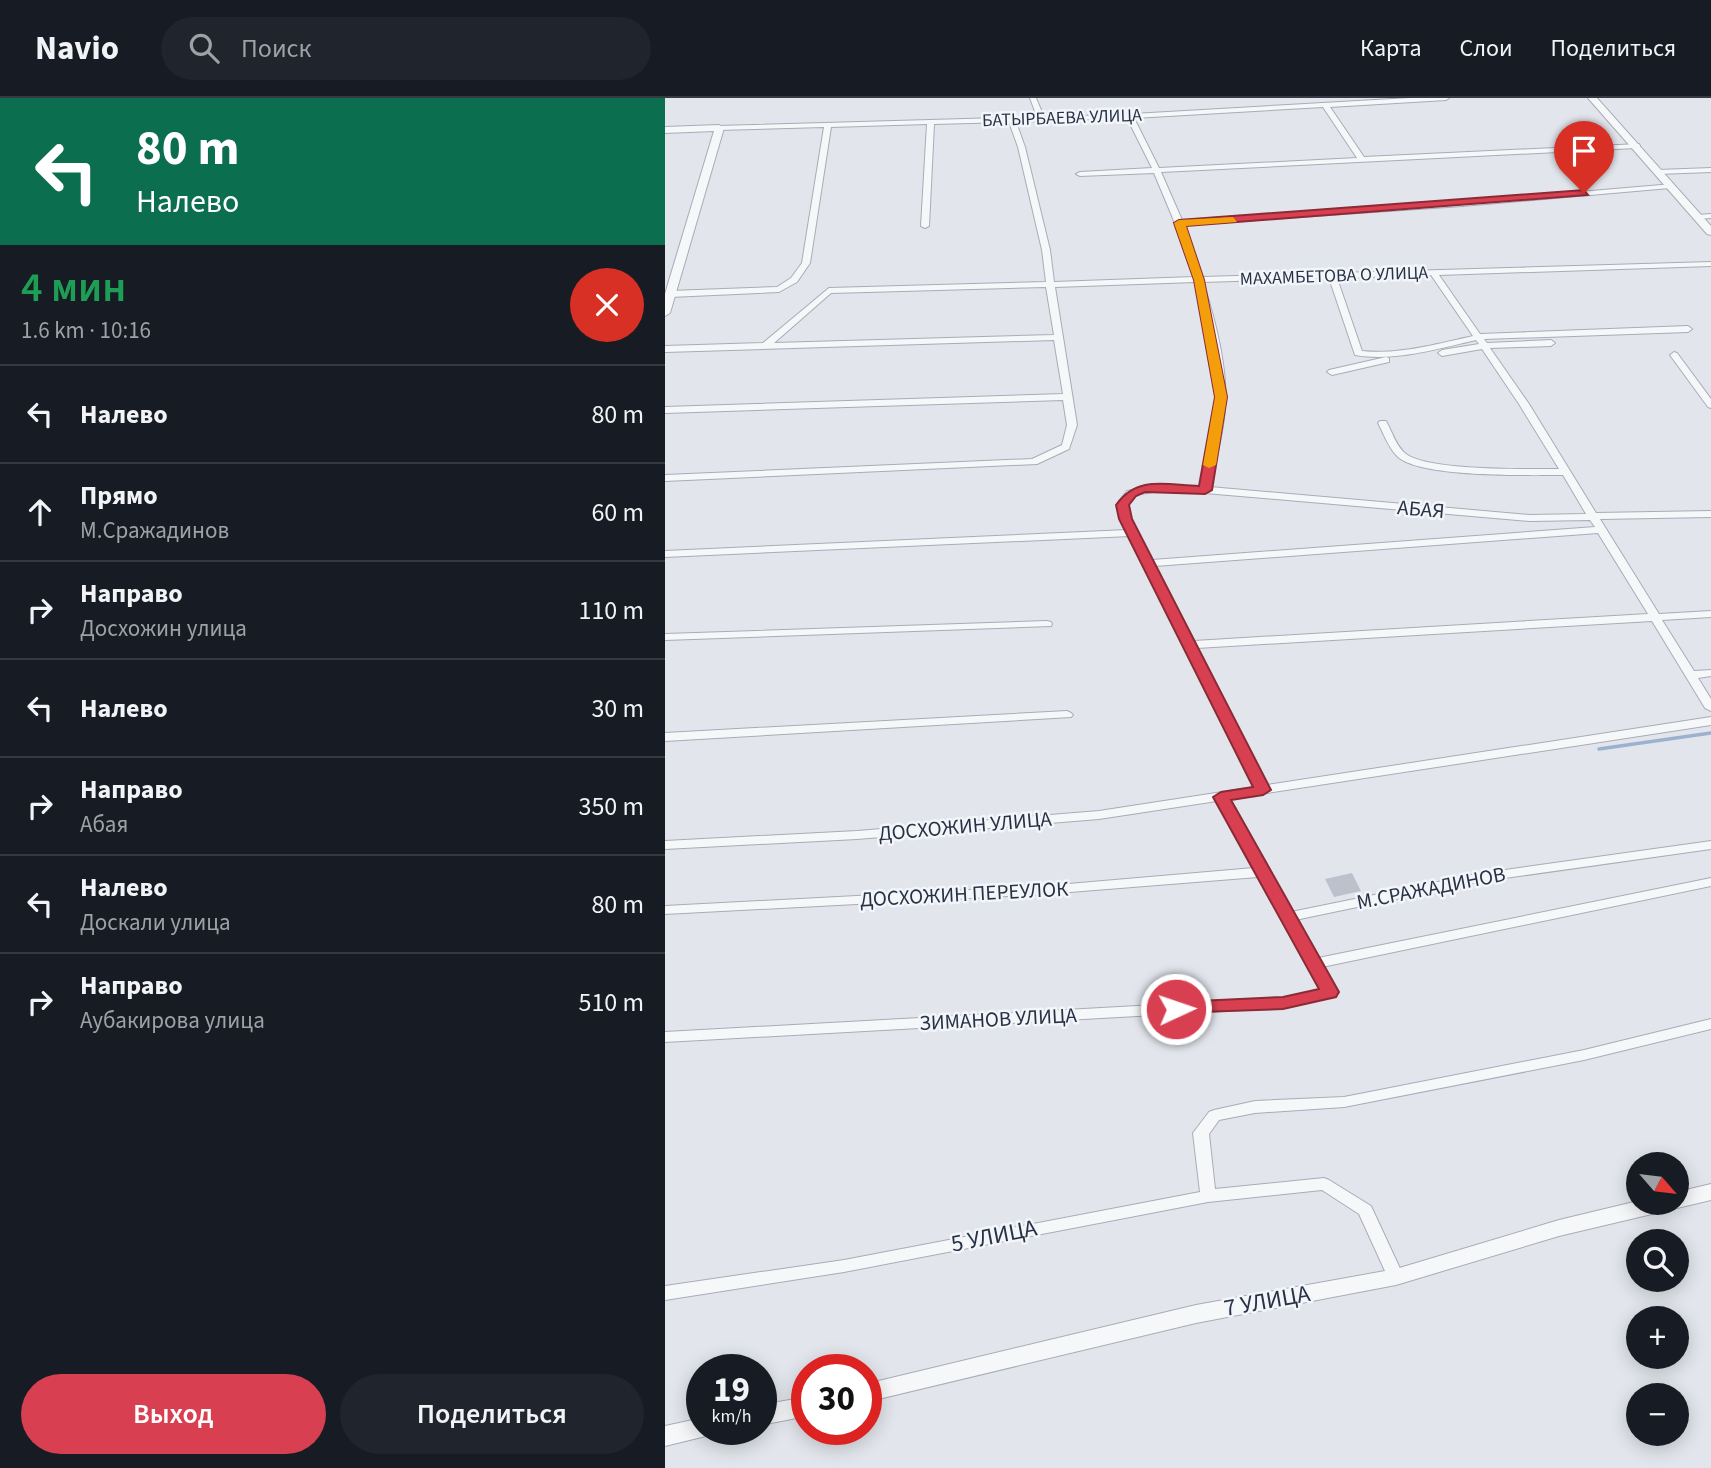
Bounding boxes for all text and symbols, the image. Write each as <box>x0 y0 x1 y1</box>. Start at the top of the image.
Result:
search box <box>161 17 651 80</box>
text: Navio <box>35 25 119 72</box>
icon: search <box>185 29 223 67</box>
text: Поиск <box>241 30 311 67</box>
text: Карта <box>1360 31 1422 66</box>
text: Слои <box>1460 31 1513 66</box>
text: Поделиться <box>1551 31 1676 66</box>
street label: БАТЫРБАЕВА УЛИЦА <box>982 103 1142 133</box>
text: 80 m <box>136 114 240 184</box>
pin <box>1554 121 1614 193</box>
icon: left <box>21 126 112 217</box>
icon: arrive <box>1565 132 1603 170</box>
text: Налево <box>136 179 239 225</box>
text: 4 мин <box>21 258 126 318</box>
street label: МАХАМБЕТОВА О УЛИЦА <box>1239 260 1429 292</box>
button: close <box>570 268 644 342</box>
text: 1.6 km · 10:16 <box>21 314 151 347</box>
icon: left <box>21 395 59 433</box>
text: Налево <box>80 396 168 433</box>
text: 80 m <box>591 396 644 433</box>
text: Прямо <box>80 477 158 514</box>
street label: АБАЯ <box>1396 492 1446 526</box>
icon: ahead <box>21 493 59 531</box>
text: 60 m <box>591 494 644 531</box>
text: М.Сражадинов <box>80 514 229 547</box>
text: Направо <box>80 575 183 612</box>
icon: right <box>21 591 59 629</box>
text: 110 m <box>578 592 644 629</box>
text: Досхожин улица <box>80 612 247 645</box>
icon: left <box>21 689 59 727</box>
text: Налево <box>80 690 168 727</box>
text: 30 m <box>591 690 644 727</box>
text: Направо <box>80 771 183 808</box>
icon: right <box>21 787 59 825</box>
text: 350 m <box>578 788 644 825</box>
street label: ДОСХОЖИН УЛИЦА <box>877 803 1053 849</box>
text: Абая <box>80 808 128 841</box>
street label: М.СРАЖАДИНОВ <box>1354 859 1508 917</box>
text: Налево <box>80 869 168 906</box>
street label: ДОСХОЖИН ПЕРЕУЛОК <box>859 874 1070 914</box>
icon: left <box>21 885 59 923</box>
text: 80 m <box>591 886 644 923</box>
text: Доскали улица <box>80 906 231 939</box>
text: Направо <box>80 967 183 1004</box>
position arrow <box>1139 972 1213 1046</box>
icon: right <box>21 983 59 1021</box>
text: 510 m <box>578 984 644 1021</box>
street label: ЗИМАНОВ УЛИЦА <box>918 1000 1078 1038</box>
text: Аубакирова улица <box>80 1004 265 1037</box>
north arrow <box>1626 1152 1689 1214</box>
map controls <box>1626 1152 1689 1446</box>
street label: 5 УЛИЦА <box>948 1211 1040 1261</box>
button: search <box>1626 1229 1689 1292</box>
street label: 7 УЛИЦА <box>1221 1276 1313 1326</box>
button: + <box>1626 1306 1689 1369</box>
speed limit sign: 30 <box>791 1354 882 1445</box>
text: 19 <box>713 1365 750 1415</box>
button: Выход <box>21 1374 326 1454</box>
button: Поделиться <box>340 1374 644 1454</box>
button: − <box>1626 1383 1689 1446</box>
text: km/h <box>712 1404 751 1429</box>

